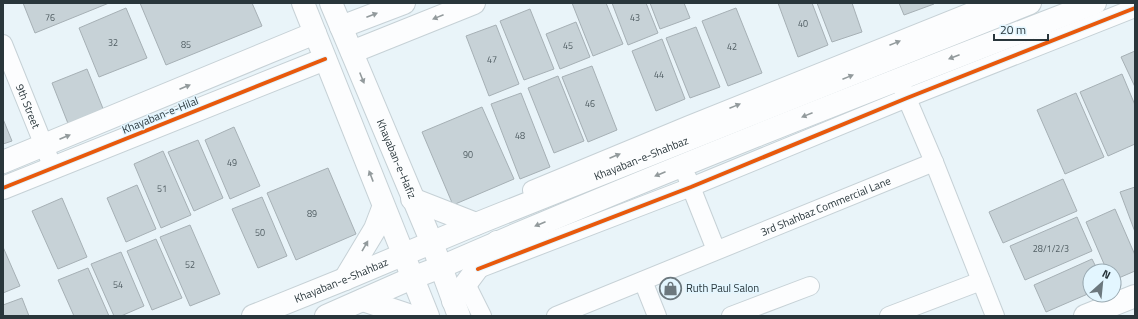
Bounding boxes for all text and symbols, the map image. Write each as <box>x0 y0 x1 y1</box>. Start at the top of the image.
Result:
house number: 76 <box>45 11 55 24</box>
one-way arrow <box>367 11 379 17</box>
house number: 43 <box>630 11 640 24</box>
one-way arrow <box>431 15 443 21</box>
scale bar <box>994 16 1048 42</box>
house number: 40 <box>798 17 808 30</box>
text: 20 m <box>1000 20 1026 39</box>
house number: 32 <box>108 36 118 49</box>
house number: 85 <box>181 38 191 51</box>
house number: 45 <box>563 39 573 52</box>
one-way arrow <box>889 39 901 45</box>
house number: 42 <box>727 40 737 53</box>
house number: 47 <box>487 53 497 66</box>
one-way arrow <box>947 55 959 61</box>
house number: 44 <box>654 68 664 81</box>
one-way arrow <box>360 72 366 84</box>
one-way arrow <box>842 73 854 79</box>
street label: 9th Street <box>12 81 44 131</box>
one-way arrow <box>179 84 191 90</box>
street label: Khayaban-e-Hilal <box>119 92 201 138</box>
house number: 46 <box>585 97 595 110</box>
one-way arrow <box>730 103 742 109</box>
one-way arrow <box>801 112 812 118</box>
street label: Khayaban-e-Hafiz <box>373 117 420 201</box>
house number: 48 <box>515 129 525 142</box>
street label: Khayaban-e-Shahbaz <box>592 132 691 184</box>
one-way arrow <box>59 134 71 140</box>
house number: 90 <box>463 148 473 161</box>
one-way arrow <box>609 152 621 158</box>
house number: 49 <box>227 156 237 169</box>
one-way arrow <box>367 170 373 182</box>
one-way arrow <box>655 171 666 177</box>
street label: 3rd Shahbaz Commercial Lane <box>758 172 894 240</box>
house number: 51 <box>157 182 167 195</box>
house number: 89 <box>307 207 317 220</box>
one-way arrow <box>535 221 546 227</box>
house number: 50 <box>255 226 265 239</box>
one-way arrow <box>362 240 369 252</box>
house number: 28/1/2/3 <box>1033 242 1069 255</box>
street label: Khayaban-e-Shahbaz <box>292 254 390 307</box>
house number: 52 <box>185 258 195 271</box>
north arrow <box>1082 263 1122 303</box>
text: N <box>1100 265 1114 283</box>
shop icon: Ruth Paul Salon <box>658 275 684 301</box>
house number: 54 <box>113 278 123 291</box>
place label: Ruth Paul Salon <box>686 280 759 296</box>

